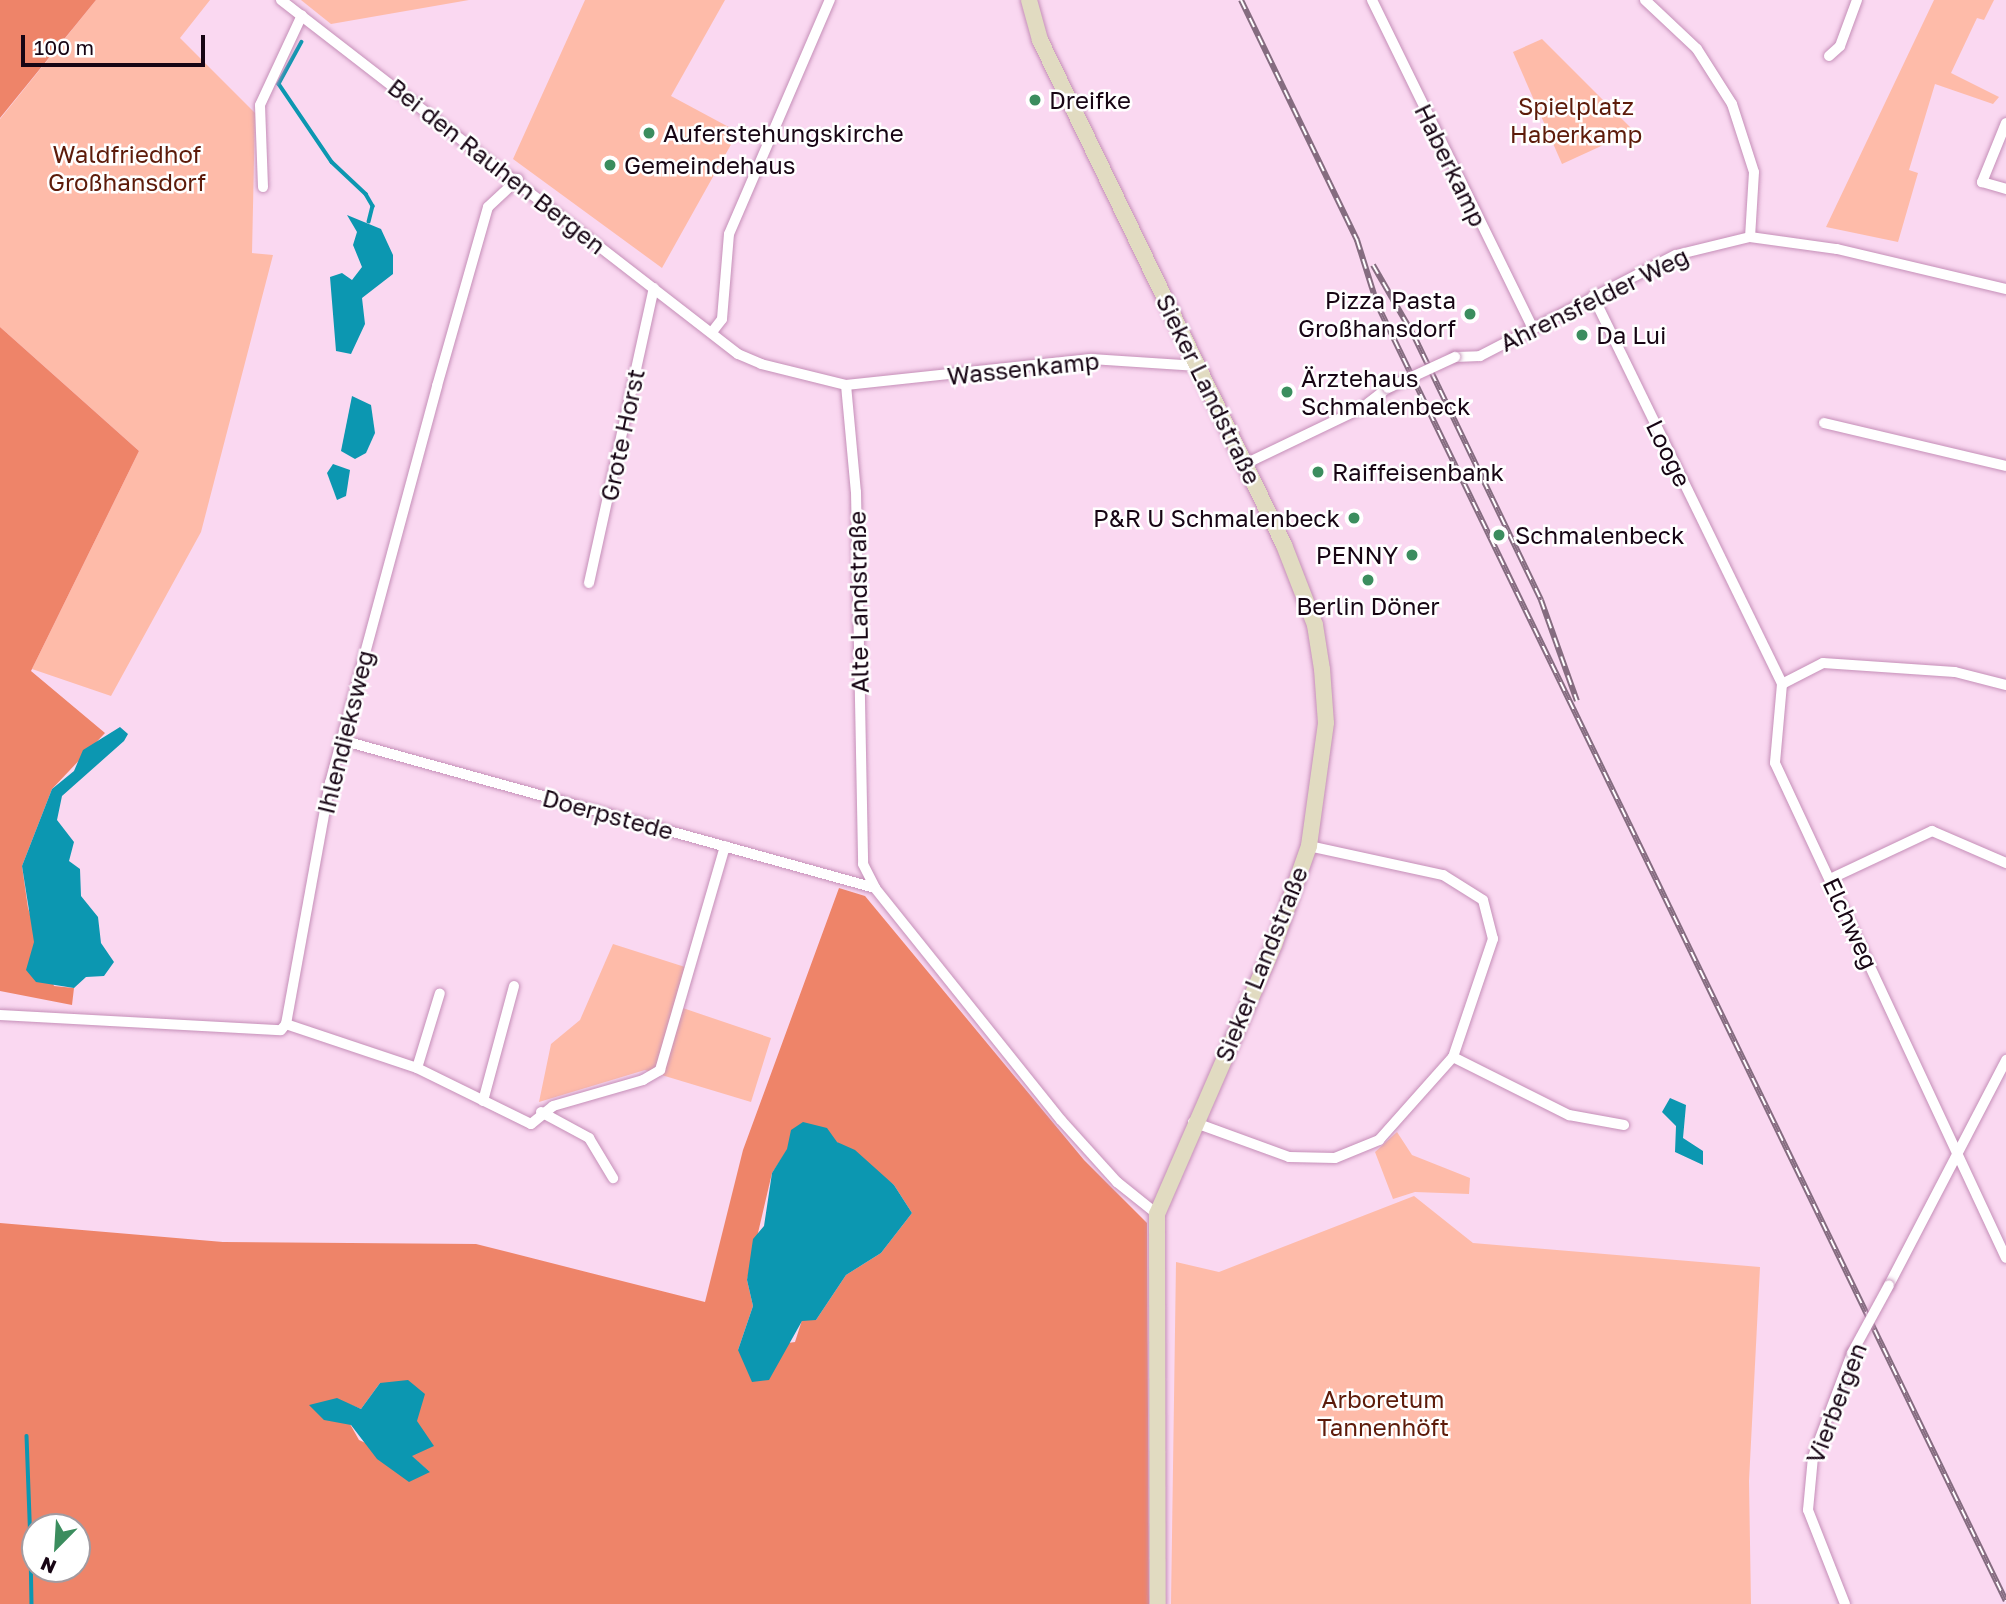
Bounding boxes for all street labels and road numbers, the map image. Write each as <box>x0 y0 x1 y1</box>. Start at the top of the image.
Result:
street label: Bei den Rauhen Bergen <box>383 72 611 260</box>
street label: Haberkamp <box>1409 99 1493 231</box>
street label: Ahrensfelder Weg <box>1495 241 1693 357</box>
street label: Sieker Landstraße <box>1150 289 1268 489</box>
street label: Wassenkamp <box>946 346 1100 390</box>
street label: Grote Horst <box>594 366 650 504</box>
street label: Looge <box>1641 415 1697 491</box>
street label: Alte Landstraße <box>842 511 874 693</box>
street label: Ihlendieksweg <box>311 647 379 817</box>
street label: Doerpstede <box>539 783 677 845</box>
street label: Sieker Landstraße <box>1209 862 1313 1066</box>
street label: Elchweg <box>1817 873 1885 973</box>
street label: Vierbergen <box>1800 1339 1872 1467</box>

